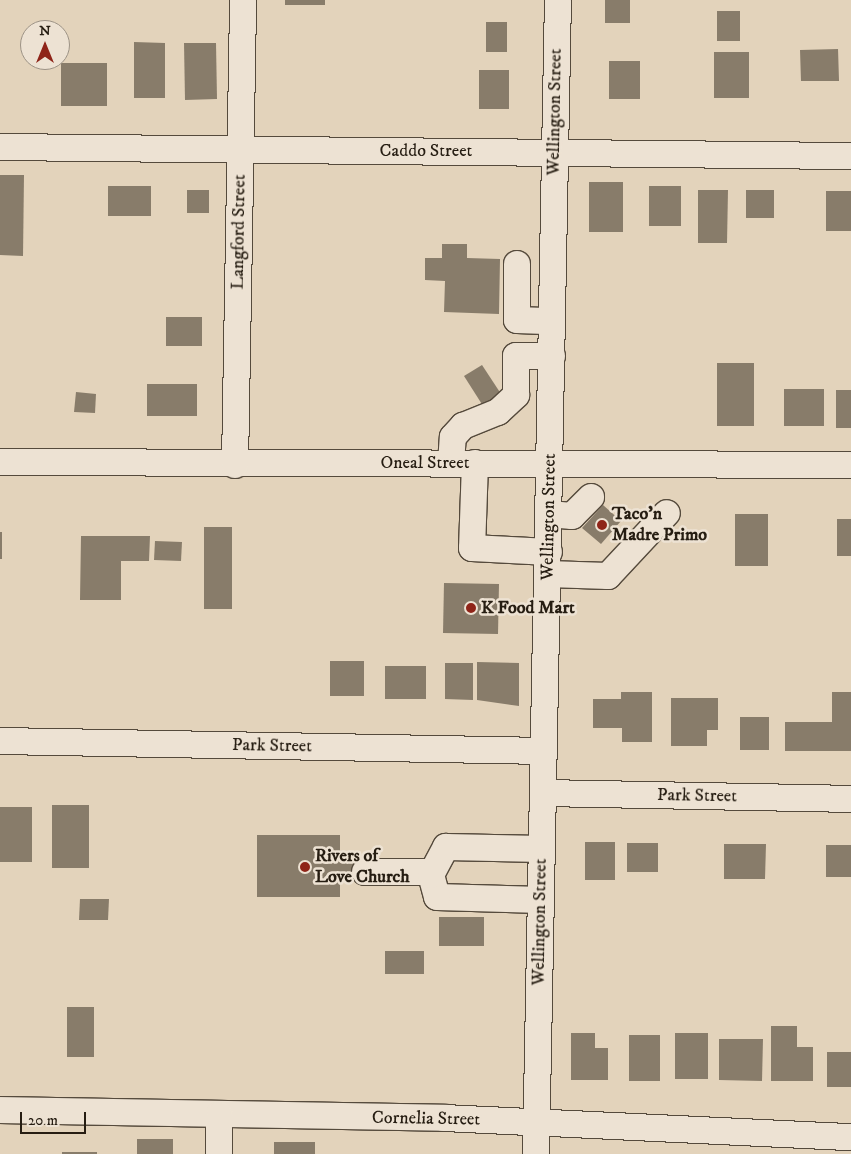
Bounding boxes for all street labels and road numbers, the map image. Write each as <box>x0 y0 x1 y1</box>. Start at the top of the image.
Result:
street label: Wellington Street <box>543 48 567 176</box>
street label: Caddo Street <box>380 140 472 162</box>
street label: Langford Street <box>227 174 251 290</box>
street label: Oneal Street <box>380 452 470 474</box>
street label: Wellington Street <box>537 453 561 581</box>
street label: Park Street <box>232 735 312 757</box>
street label: Park Street <box>657 785 737 807</box>
street label: Wellington Street <box>528 858 552 986</box>
street label: Cornelia Street <box>372 1107 480 1131</box>

